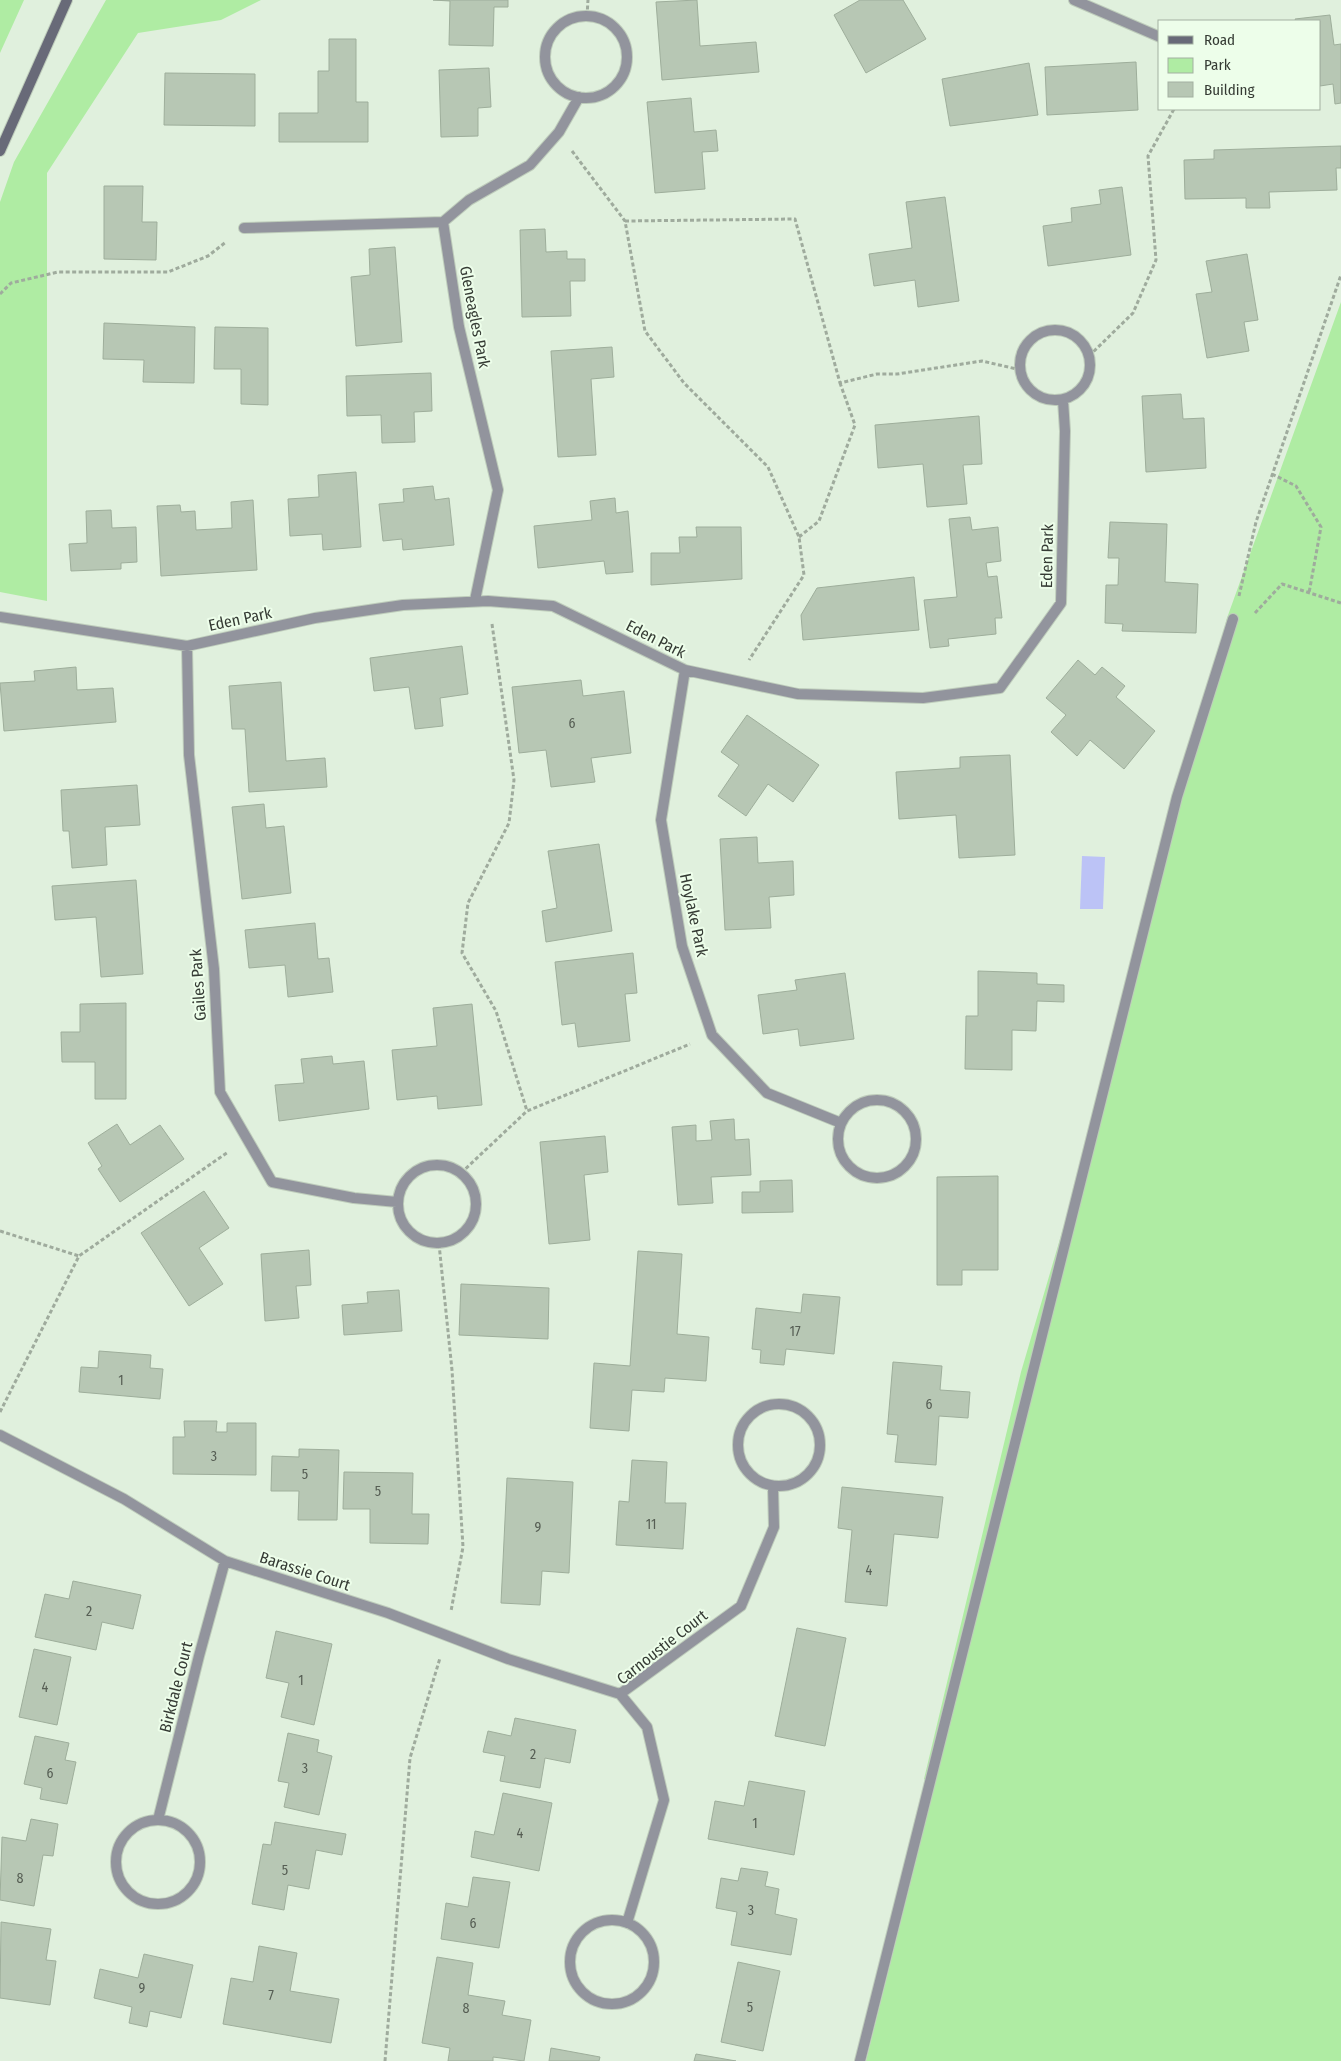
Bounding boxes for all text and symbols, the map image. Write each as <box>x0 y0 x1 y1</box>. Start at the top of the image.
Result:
legend <box>1158 20 1321 110</box>
text: Road <box>1204 31 1235 49</box>
text: Park <box>1204 56 1231 74</box>
text: Building <box>1204 81 1255 99</box>
street label: Gleneagles Park <box>456 264 494 370</box>
street label: Eden Park <box>1037 523 1057 588</box>
street label: Eden Park <box>207 603 274 635</box>
street label: Eden Park <box>623 616 689 662</box>
house number: 6 <box>569 715 576 732</box>
street label: Hoylake Park <box>676 872 712 959</box>
street label: Gailes Park <box>186 948 210 1022</box>
house number: 17 <box>789 1323 801 1340</box>
house number: 1 <box>118 1372 124 1389</box>
house number: 6 <box>926 1396 933 1413</box>
house number: 3 <box>211 1448 217 1465</box>
house number: 5 <box>302 1466 308 1483</box>
house number: 5 <box>375 1483 381 1500</box>
house number: 11 <box>646 1516 656 1533</box>
house number: 9 <box>535 1519 542 1536</box>
street label: Barassie Court <box>257 1547 353 1595</box>
house number: 4 <box>866 1562 873 1579</box>
house number: 2 <box>86 1603 92 1620</box>
street label: Carnoustie Court <box>613 1605 712 1688</box>
street label: Birkdale Court <box>156 1639 197 1734</box>
house number: 1 <box>298 1672 304 1689</box>
house number: 4 <box>42 1679 49 1696</box>
house number: 2 <box>530 1746 536 1763</box>
house number: 3 <box>302 1760 308 1777</box>
house number: 6 <box>47 1765 54 1782</box>
house number: 1 <box>752 1815 758 1832</box>
house number: 4 <box>517 1825 524 1842</box>
house number: 5 <box>282 1862 288 1879</box>
house number: 8 <box>17 1870 24 1887</box>
house number: 3 <box>748 1902 754 1919</box>
house number: 6 <box>470 1915 477 1932</box>
house number: 9 <box>139 1980 146 1997</box>
house number: 7 <box>268 1987 274 2004</box>
house number: 5 <box>747 1999 753 2016</box>
house number: 8 <box>463 2000 470 2017</box>

